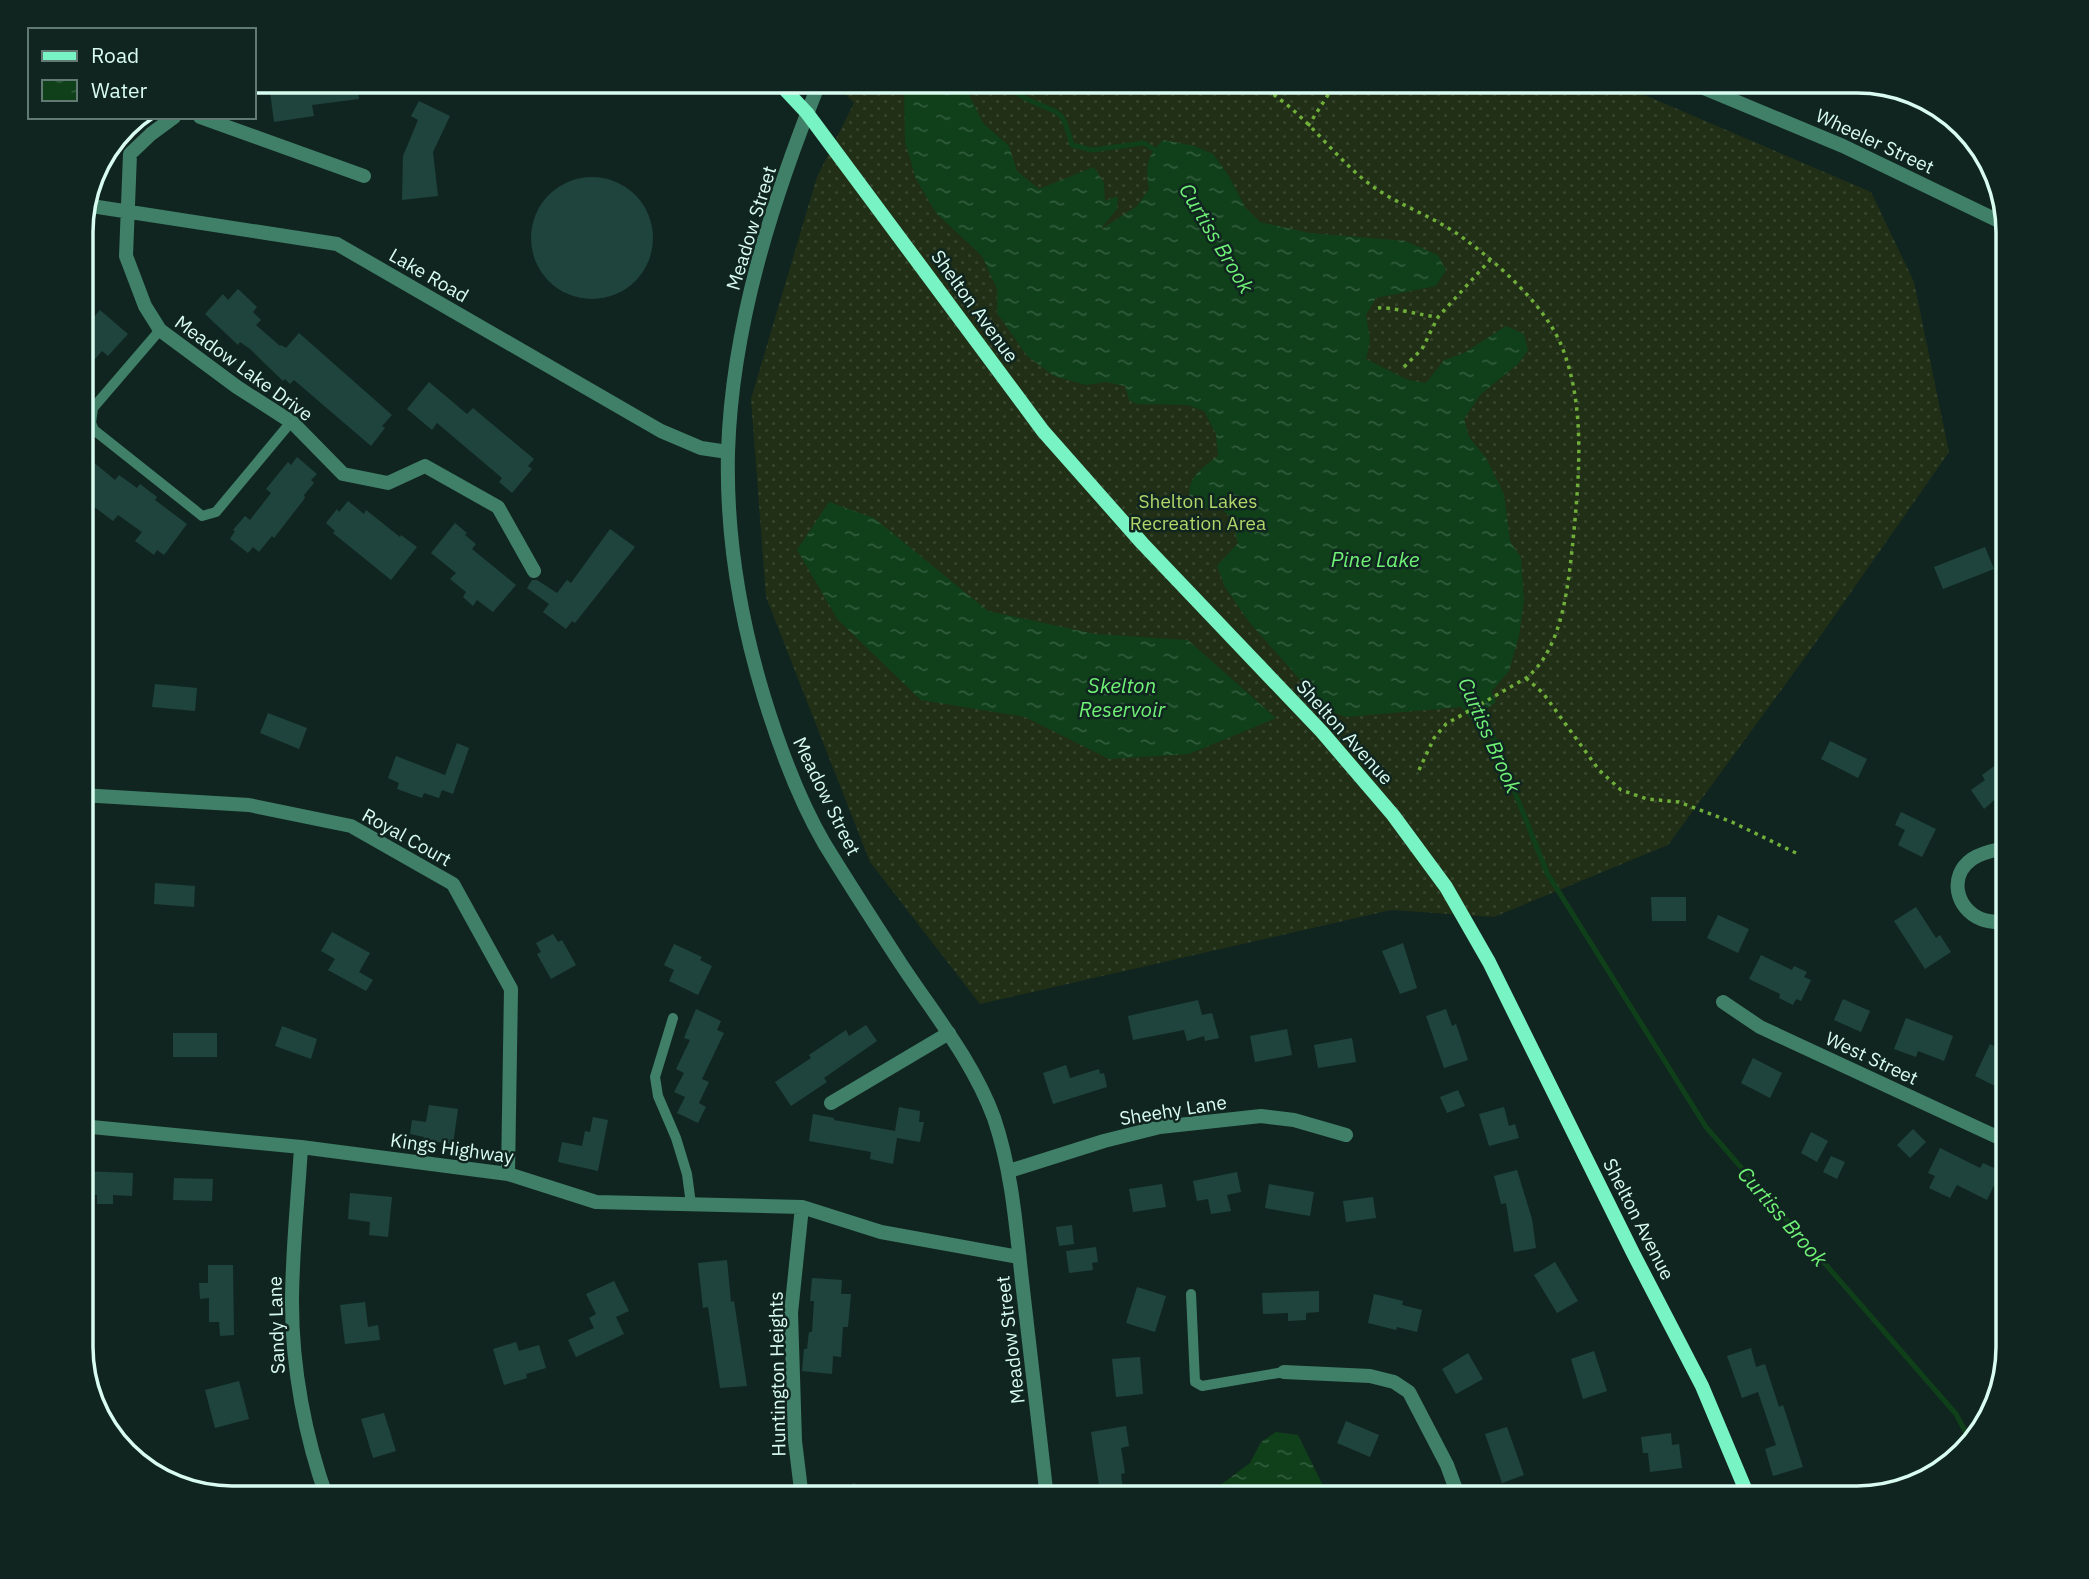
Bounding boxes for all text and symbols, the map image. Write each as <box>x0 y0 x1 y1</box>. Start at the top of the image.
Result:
legend <box>28 28 256 119</box>
text: Road <box>91 41 139 69</box>
text: Water <box>91 76 148 104</box>
street label: Wheeler Street <box>1812 103 1938 179</box>
street label: Meadow Street <box>721 163 781 293</box>
water label: Curtiss Brook <box>1173 178 1261 299</box>
street label: Lake Road <box>385 243 473 307</box>
street label: Shelton Avenue <box>926 245 1024 367</box>
street label: Meadow Lake Drive <box>170 310 318 426</box>
park label: Shelton Lakes Recreation Area <box>1130 489 1266 535</box>
water label: Pine Lake <box>1331 545 1420 573</box>
water label: Skelton Reservoir <box>1079 671 1167 723</box>
water label: Curtiss Brook <box>1452 673 1528 798</box>
street label: Shelton Avenue <box>1291 674 1399 790</box>
street label: Meadow Street <box>788 733 866 859</box>
street label: Royal Court <box>358 803 456 871</box>
street label: West Street <box>1822 1026 1922 1090</box>
street label: Sheehy Lane <box>1118 1090 1228 1130</box>
street label: Kings Highway <box>389 1127 516 1169</box>
street label: Shelton Avenue <box>1598 1154 1680 1284</box>
water label: Curtiss Brook <box>1732 1160 1835 1273</box>
street label: Meadow Street <box>990 1275 1030 1405</box>
street label: Sandy Lane <box>262 1276 290 1374</box>
street label: Huntington Heights <box>764 1291 790 1457</box>

